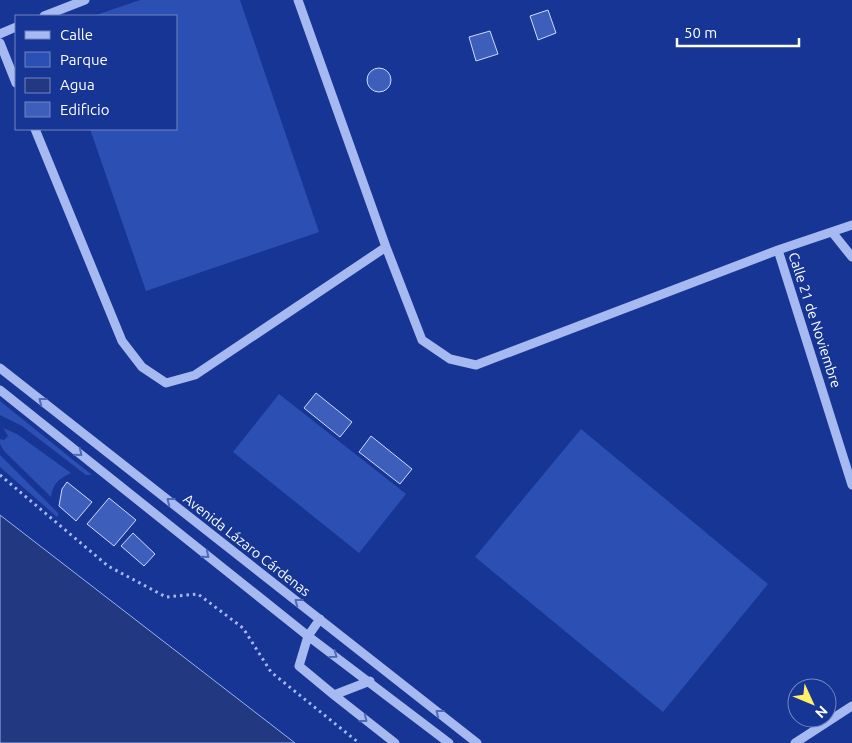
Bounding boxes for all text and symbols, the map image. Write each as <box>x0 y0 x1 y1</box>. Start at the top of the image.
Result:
legend <box>15 15 178 130</box>
scale bar <box>677 15 800 47</box>
text: 50 m <box>684 24 717 41</box>
text: Calle <box>60 26 93 43</box>
text: Parque <box>60 51 108 68</box>
text: Agua <box>60 76 95 93</box>
text: Edificio <box>60 101 109 118</box>
street label: Calle 21 de Noviembre <box>786 250 844 390</box>
one-way arrow <box>39 398 48 406</box>
one-way arrow <box>73 448 82 456</box>
street label: Avenida Lázaro Cárdenas <box>180 491 314 599</box>
one-way arrow <box>167 499 176 507</box>
one-way arrow <box>200 549 209 557</box>
one-way arrow <box>294 598 303 607</box>
one-way arrow <box>328 649 338 658</box>
north arrow <box>787 678 837 728</box>
text: N <box>812 703 831 721</box>
one-way arrow <box>436 710 445 718</box>
one-way arrow <box>358 713 368 722</box>

